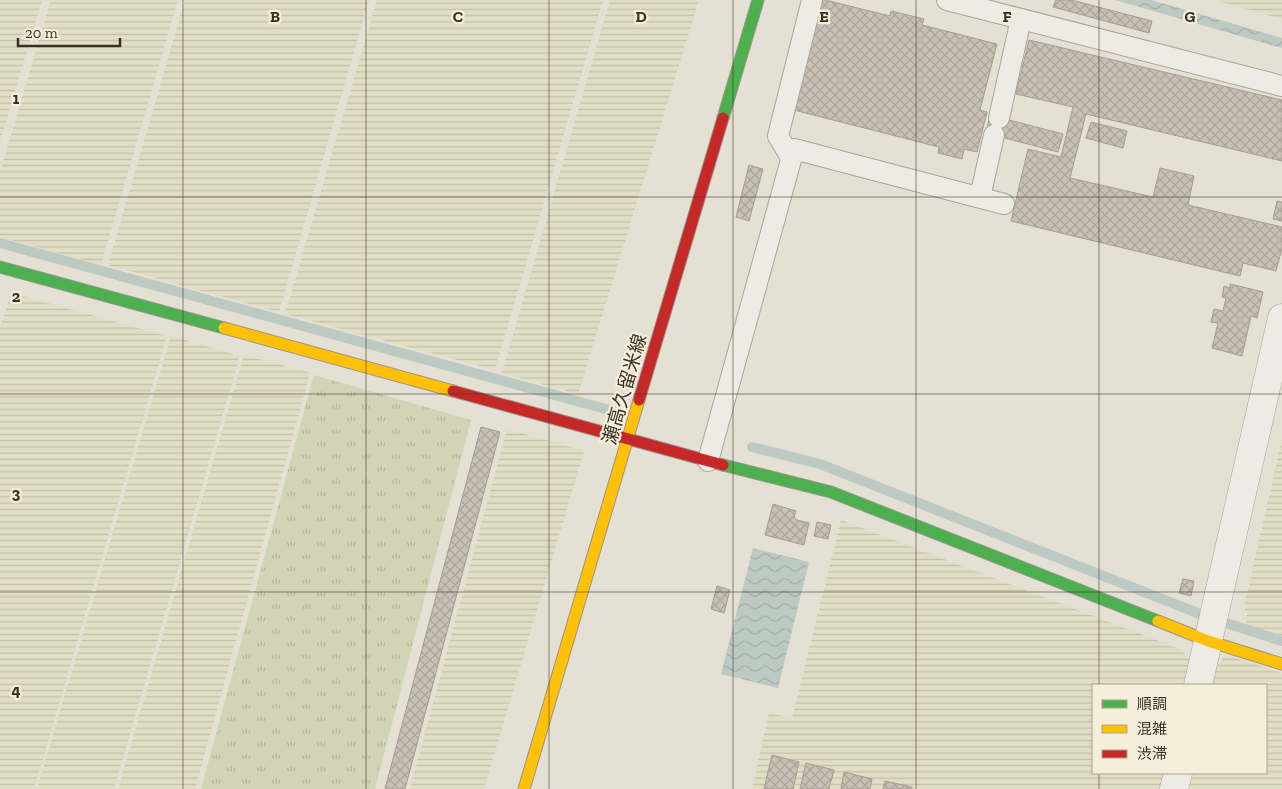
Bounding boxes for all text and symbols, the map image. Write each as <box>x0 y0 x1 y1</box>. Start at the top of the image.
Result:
text: B <box>270 7 280 26</box>
text: C <box>453 7 463 26</box>
text: D <box>635 7 647 26</box>
text: E <box>819 7 829 26</box>
text: F <box>1002 7 1012 26</box>
text: G <box>1185 7 1196 26</box>
scale bar <box>18 15 120 47</box>
text: 20 m <box>25 24 58 42</box>
text: 1 <box>13 89 20 108</box>
text: 2 <box>12 287 21 306</box>
street label: 瀬高久留米線 <box>598 331 651 447</box>
text: 3 <box>12 484 21 503</box>
text: 4 <box>11 681 21 700</box>
legend <box>1092 684 1267 774</box>
text: 順調 <box>1137 695 1167 713</box>
text: 混雑 <box>1137 720 1167 738</box>
text: 渋滞 <box>1137 745 1167 763</box>

